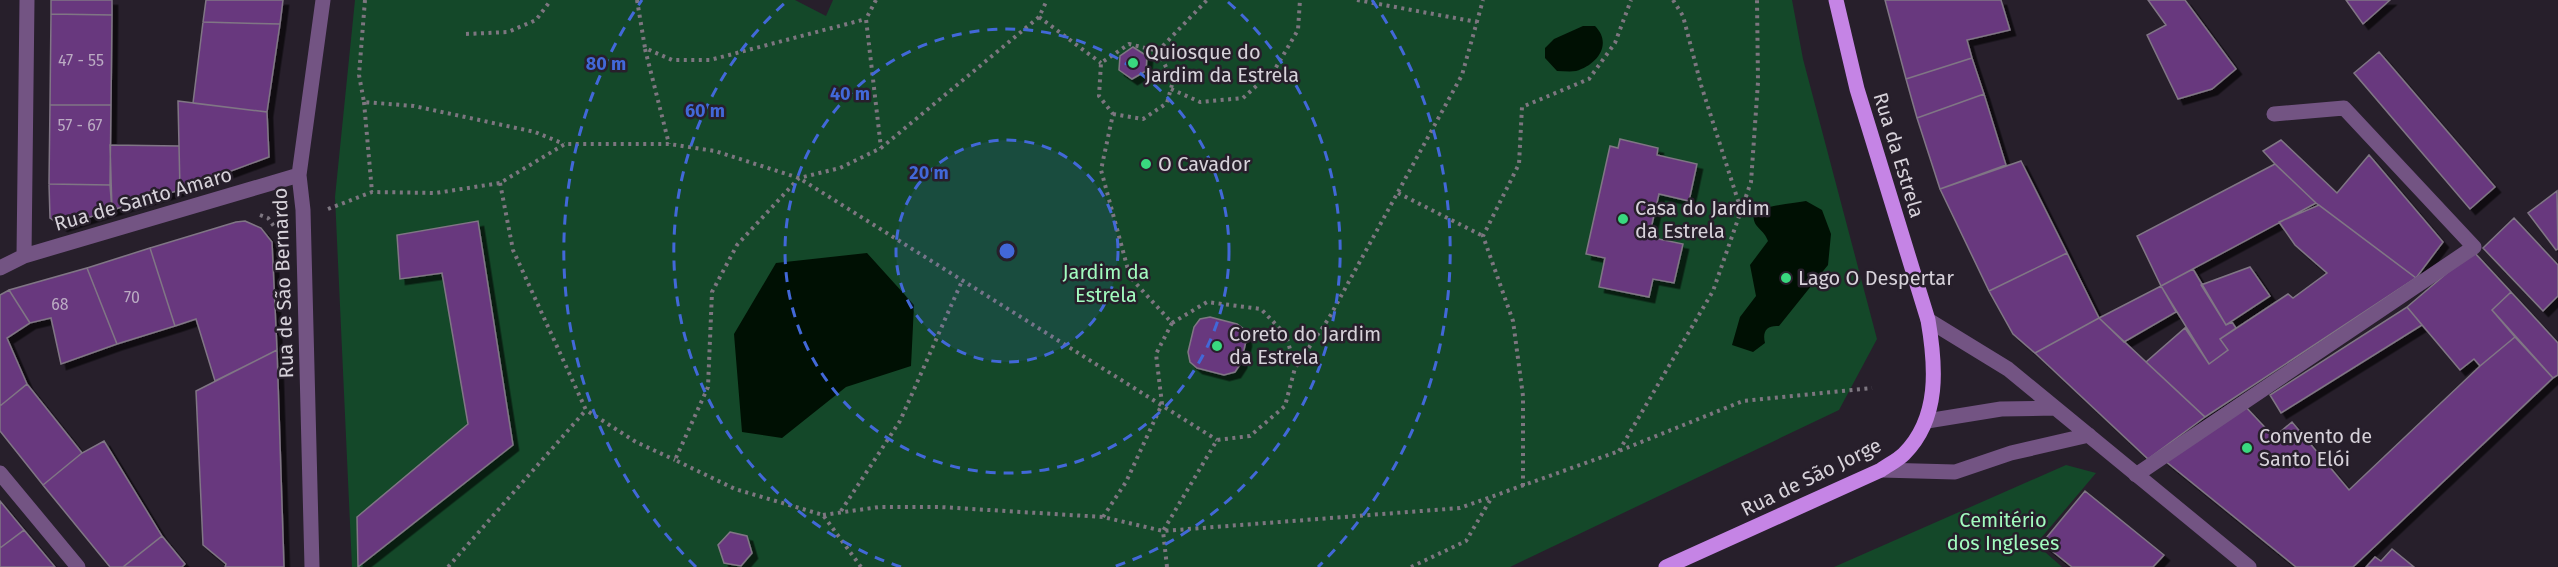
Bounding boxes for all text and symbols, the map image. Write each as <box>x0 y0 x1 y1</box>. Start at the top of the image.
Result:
place label: Quiosque do Jardim da Estrela <box>1145 40 1299 87</box>
house number: 47 - 55 <box>58 51 104 70</box>
text: 80 m <box>586 53 626 75</box>
marker: Quiosque do Jardim da Estrela <box>1126 56 1140 70</box>
text: 40 m <box>830 83 870 105</box>
street label: Rua da Estrela <box>1869 89 1929 221</box>
text: 60 m <box>685 100 725 122</box>
house number: 57 - 67 <box>58 116 102 135</box>
place label: O Cavador <box>1158 152 1251 176</box>
marker: O Cavador <box>1139 157 1153 171</box>
street label: Rua de Santo Amaro <box>51 162 235 236</box>
text: 20 m <box>909 162 949 184</box>
street label: Rua de São Bernardo <box>268 187 298 379</box>
place label: Casa do Jardim da Estrela <box>1635 196 1770 243</box>
marker: Casa do Jardim da Estrela <box>1616 212 1630 226</box>
centre of rings <box>997 241 1017 261</box>
park label: Jardim da Estrela <box>1063 260 1149 307</box>
place label: Lago O Despertar <box>1798 266 1954 290</box>
marker: Lago O Despertar <box>1779 271 1793 285</box>
house number: 70 <box>124 288 140 307</box>
house number: 68 <box>51 295 69 314</box>
place label: Coreto do Jardim da Estrela <box>1229 322 1381 369</box>
marker: Coreto do Jardim da Estrela <box>1210 339 1224 353</box>
place label: Convento de Santo Elói <box>2259 424 2372 471</box>
street label: Rua de São Jorge <box>1737 433 1885 521</box>
marker: Convento de Santo Elói <box>2240 441 2254 455</box>
park label: Cemitério dos Ingleses <box>1947 508 2059 555</box>

